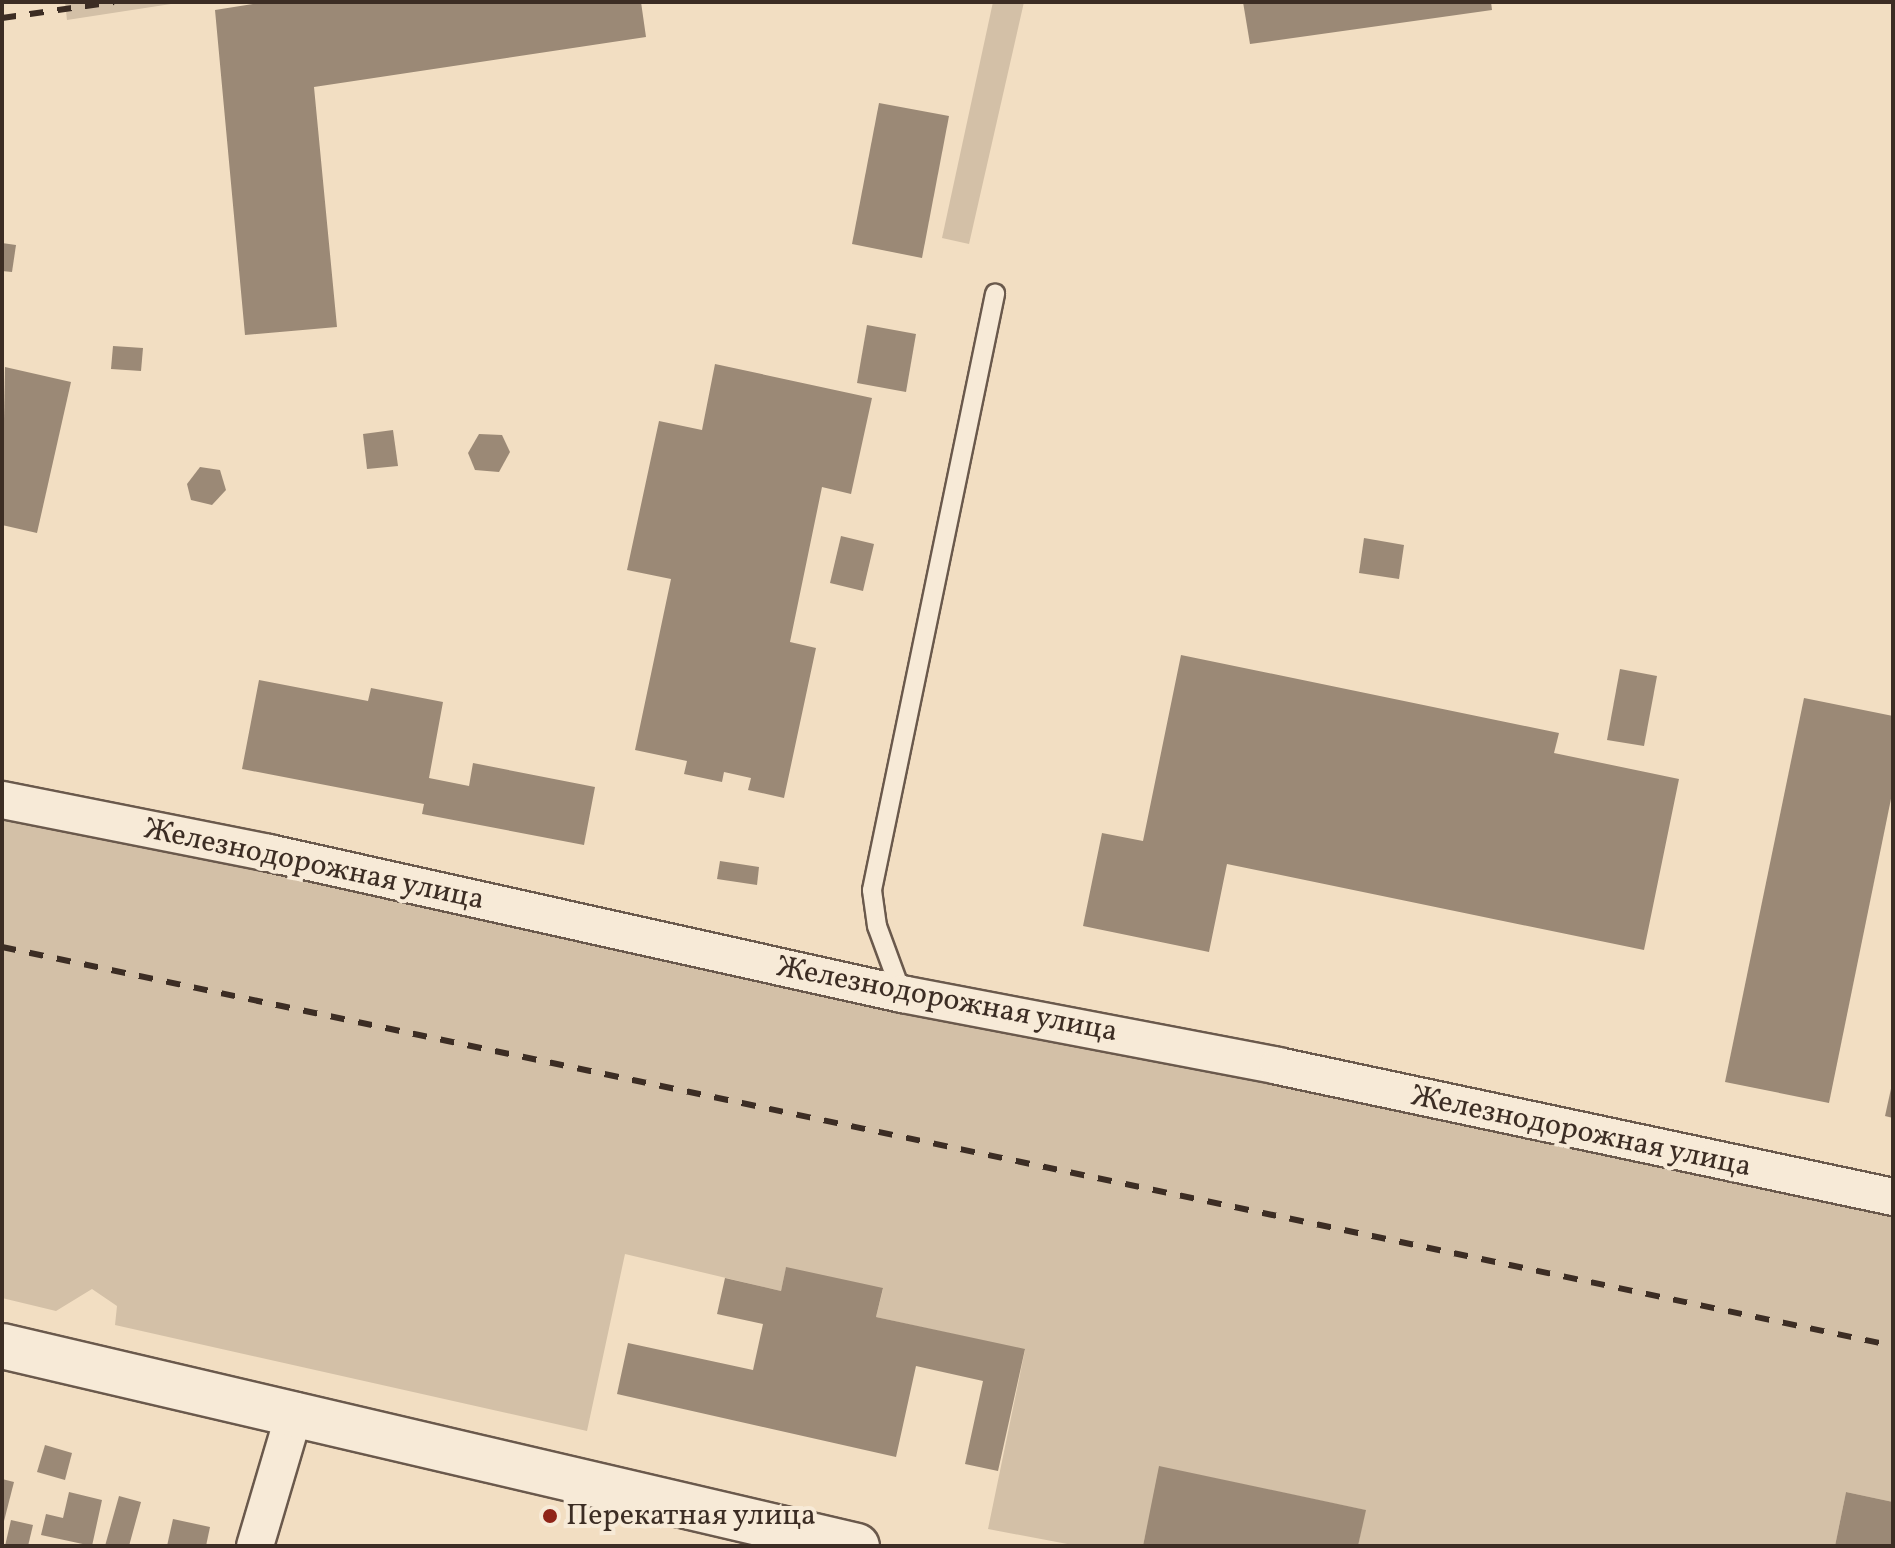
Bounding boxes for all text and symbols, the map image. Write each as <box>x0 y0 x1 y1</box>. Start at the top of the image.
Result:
street label: Железнодорожная улица <box>140 811 488 919</box>
street label: Железнодорожная улица <box>773 949 1121 1051</box>
street label: Железнодорожная улица <box>1407 1078 1755 1186</box>
place label: Перекатная улица <box>566 1498 817 1534</box>
marker: Перекатная улица <box>541 1507 559 1525</box>

